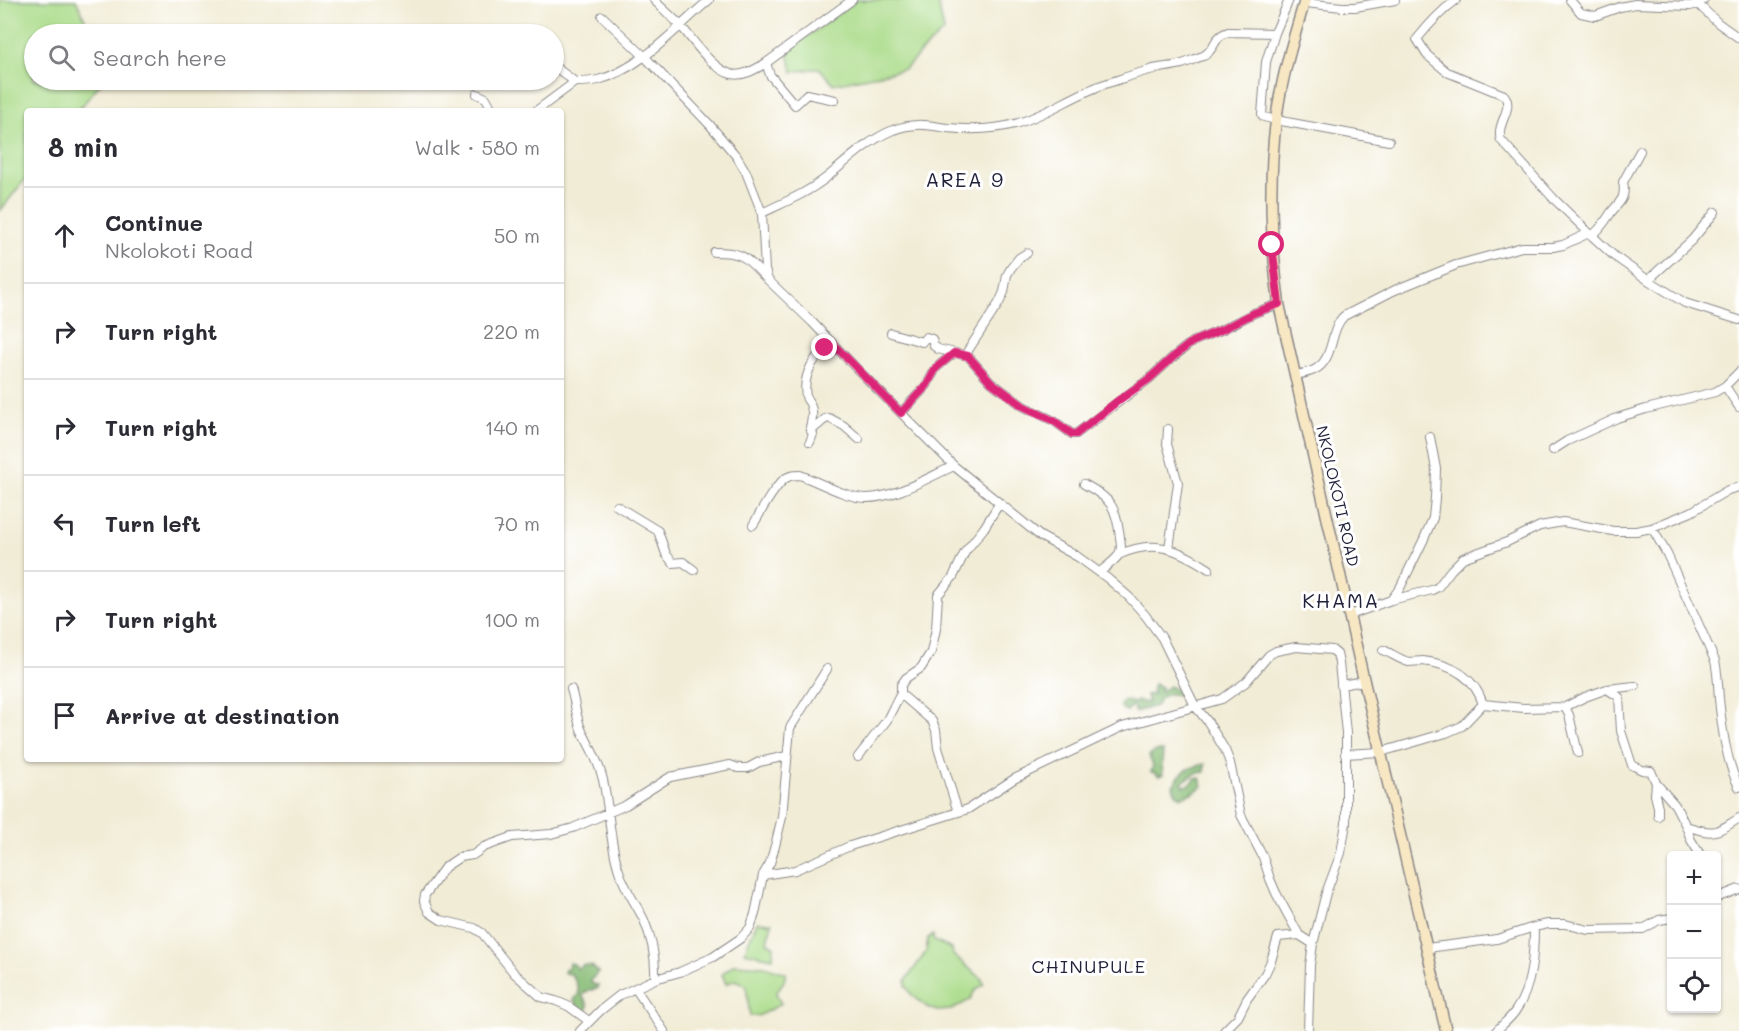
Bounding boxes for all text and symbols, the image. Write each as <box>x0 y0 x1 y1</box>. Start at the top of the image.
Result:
search box <box>24 24 564 90</box>
icon: search <box>45 41 78 74</box>
text: Search here <box>93 43 227 72</box>
text: 8 min <box>48 130 118 164</box>
text: Walk · 580 m <box>414 134 540 160</box>
district label: AREA 9 <box>925 166 1005 192</box>
text: Continue <box>105 208 203 237</box>
icon: ahead <box>48 219 81 252</box>
text: 50 m <box>494 222 540 248</box>
route start <box>1258 231 1284 257</box>
text: Nkolokoti Road <box>105 237 253 263</box>
icon: right <box>48 315 81 348</box>
text: Turn right <box>105 317 217 346</box>
text: 220 m <box>483 318 540 344</box>
route end <box>811 334 837 360</box>
icon: right <box>48 411 81 444</box>
text: Turn right <box>105 413 217 442</box>
text: 140 m <box>485 414 540 440</box>
street label: NKOLOKOTI ROAD <box>1312 424 1365 568</box>
icon: left <box>48 507 81 540</box>
text: Turn left <box>105 509 201 538</box>
text: 70 m <box>494 510 540 536</box>
district label: KHAMA <box>1302 587 1380 613</box>
icon: right <box>48 603 81 636</box>
text: Turn right <box>105 605 217 634</box>
text: 100 m <box>484 606 540 632</box>
icon: arrive <box>48 699 81 732</box>
text: Arrive at destination <box>105 701 340 730</box>
map controls <box>1667 851 1721 1013</box>
button: + <box>1667 851 1721 905</box>
button: − <box>1667 905 1721 959</box>
district label: CHINUPULE <box>1031 954 1147 978</box>
button: locate <box>1667 959 1721 1013</box>

